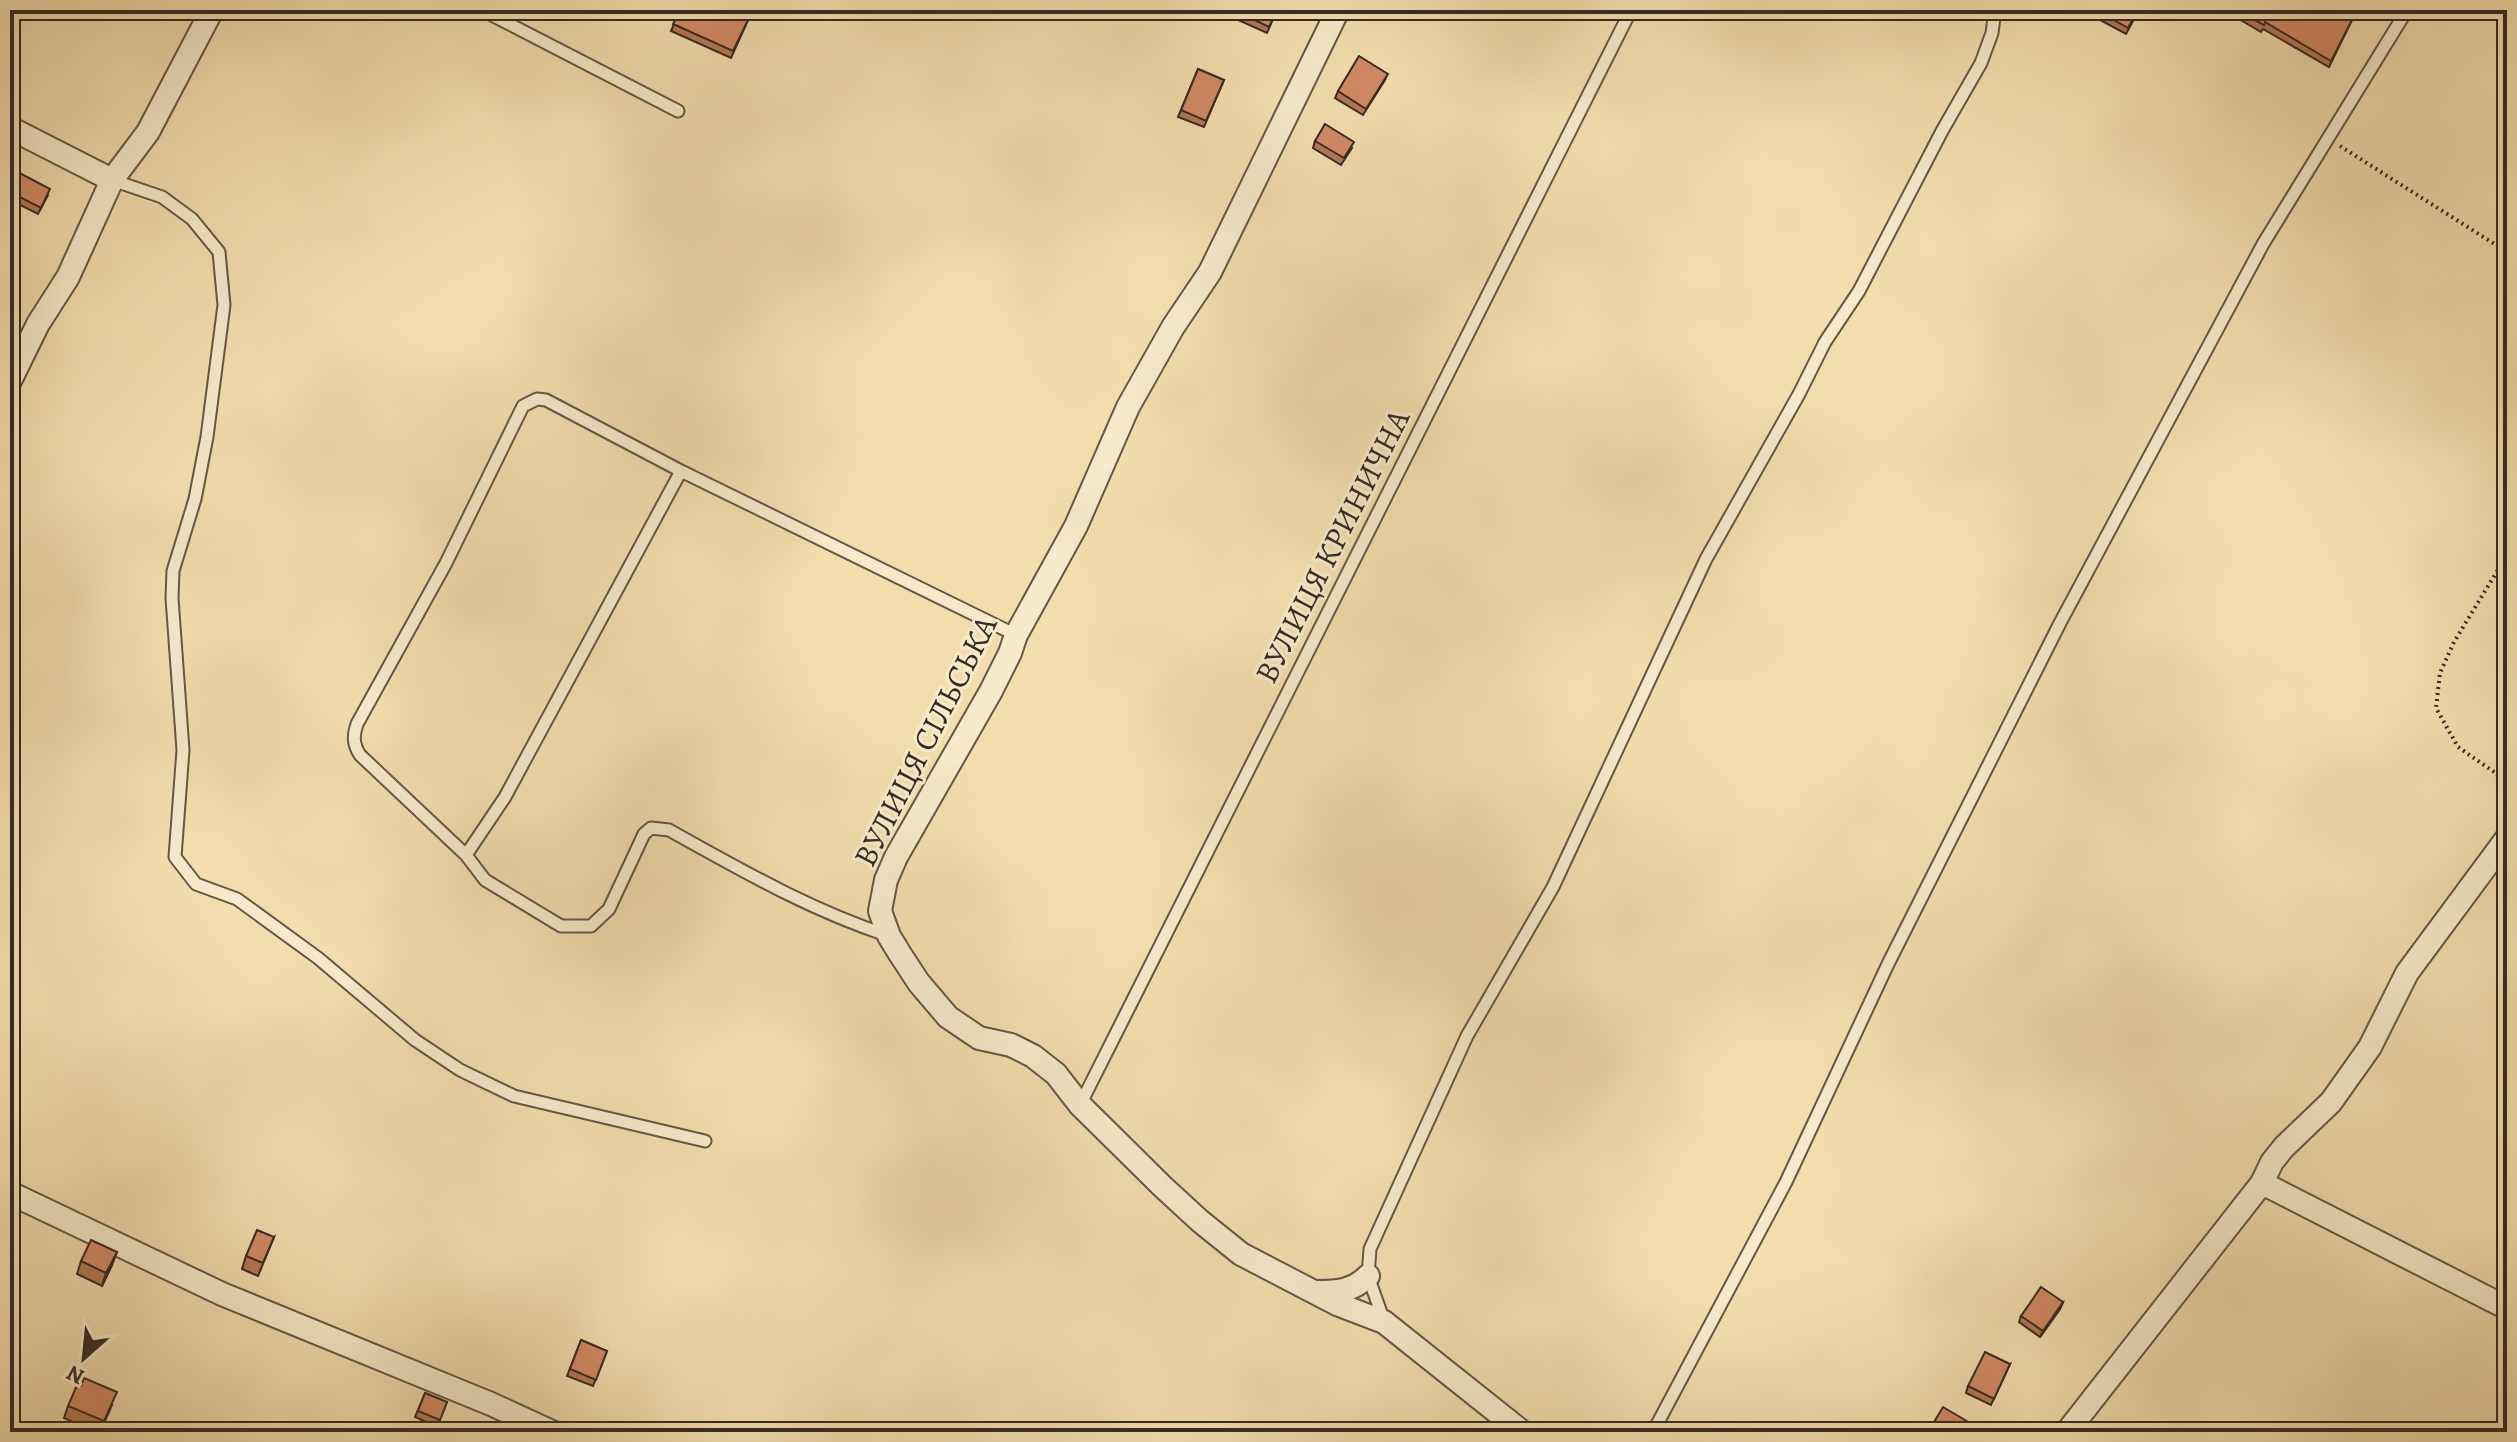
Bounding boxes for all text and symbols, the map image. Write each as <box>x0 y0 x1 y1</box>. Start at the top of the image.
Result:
street label: ВУЛИЦЯ КРИНИЧНА <box>1244 400 1421 691</box>
street label: ВУЛИЦЯ СІЛЬСЬКА <box>843 607 1008 874</box>
north arrow <box>44 1318 124 1398</box>
text: N <box>61 1358 89 1392</box>

